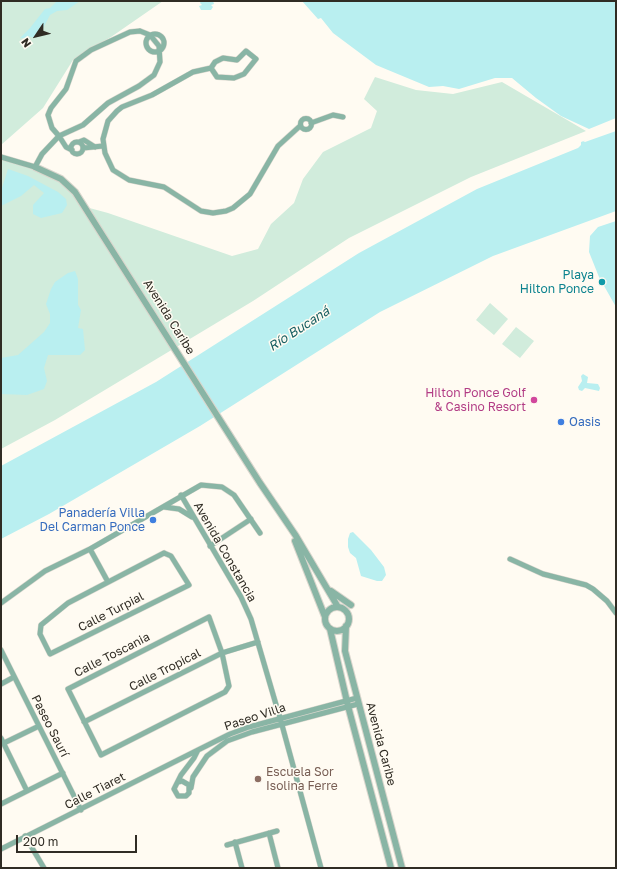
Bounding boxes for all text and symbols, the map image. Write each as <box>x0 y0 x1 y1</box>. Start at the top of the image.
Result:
north arrow <box>16 16 56 56</box>
text: N <box>18 36 33 50</box>
place label: Playa Hilton Ponce <box>520 268 594 296</box>
street label: Avenida Caribe <box>140 277 198 357</box>
marker: Playa Hilton Ponce <box>597 277 607 287</box>
water label: Río Bucaná <box>266 303 332 355</box>
place label: Hilton Ponce Golf & Casino Resort <box>425 386 526 414</box>
marker: Hilton Ponce Golf & Casino Resort <box>529 395 539 405</box>
place label: Oasis <box>569 415 601 429</box>
marker: Oasis <box>556 417 566 427</box>
street label: Avenida Constancia <box>190 499 260 605</box>
place label: Panadería Villa Del Carman Ponce <box>40 506 145 534</box>
marker: Panadería Villa Del Carman Ponce <box>148 515 158 525</box>
street label: Calle Turpial <box>76 589 146 635</box>
street label: Calle Toscania <box>72 630 152 680</box>
street label: Calle Tropical <box>127 646 203 694</box>
street label: Paseo Saurí <box>28 693 72 759</box>
street label: Paseo Villa <box>222 700 288 734</box>
street label: Avenida Caribe <box>363 701 399 787</box>
place label: Escuela Sor Isolina Ferre <box>266 765 338 793</box>
street label: Calle Tiaret <box>62 770 128 812</box>
marker: Escuela Sor Isolina Ferre <box>253 774 263 784</box>
scale bar <box>18 827 139 853</box>
text: 200 m <box>23 834 58 849</box>

